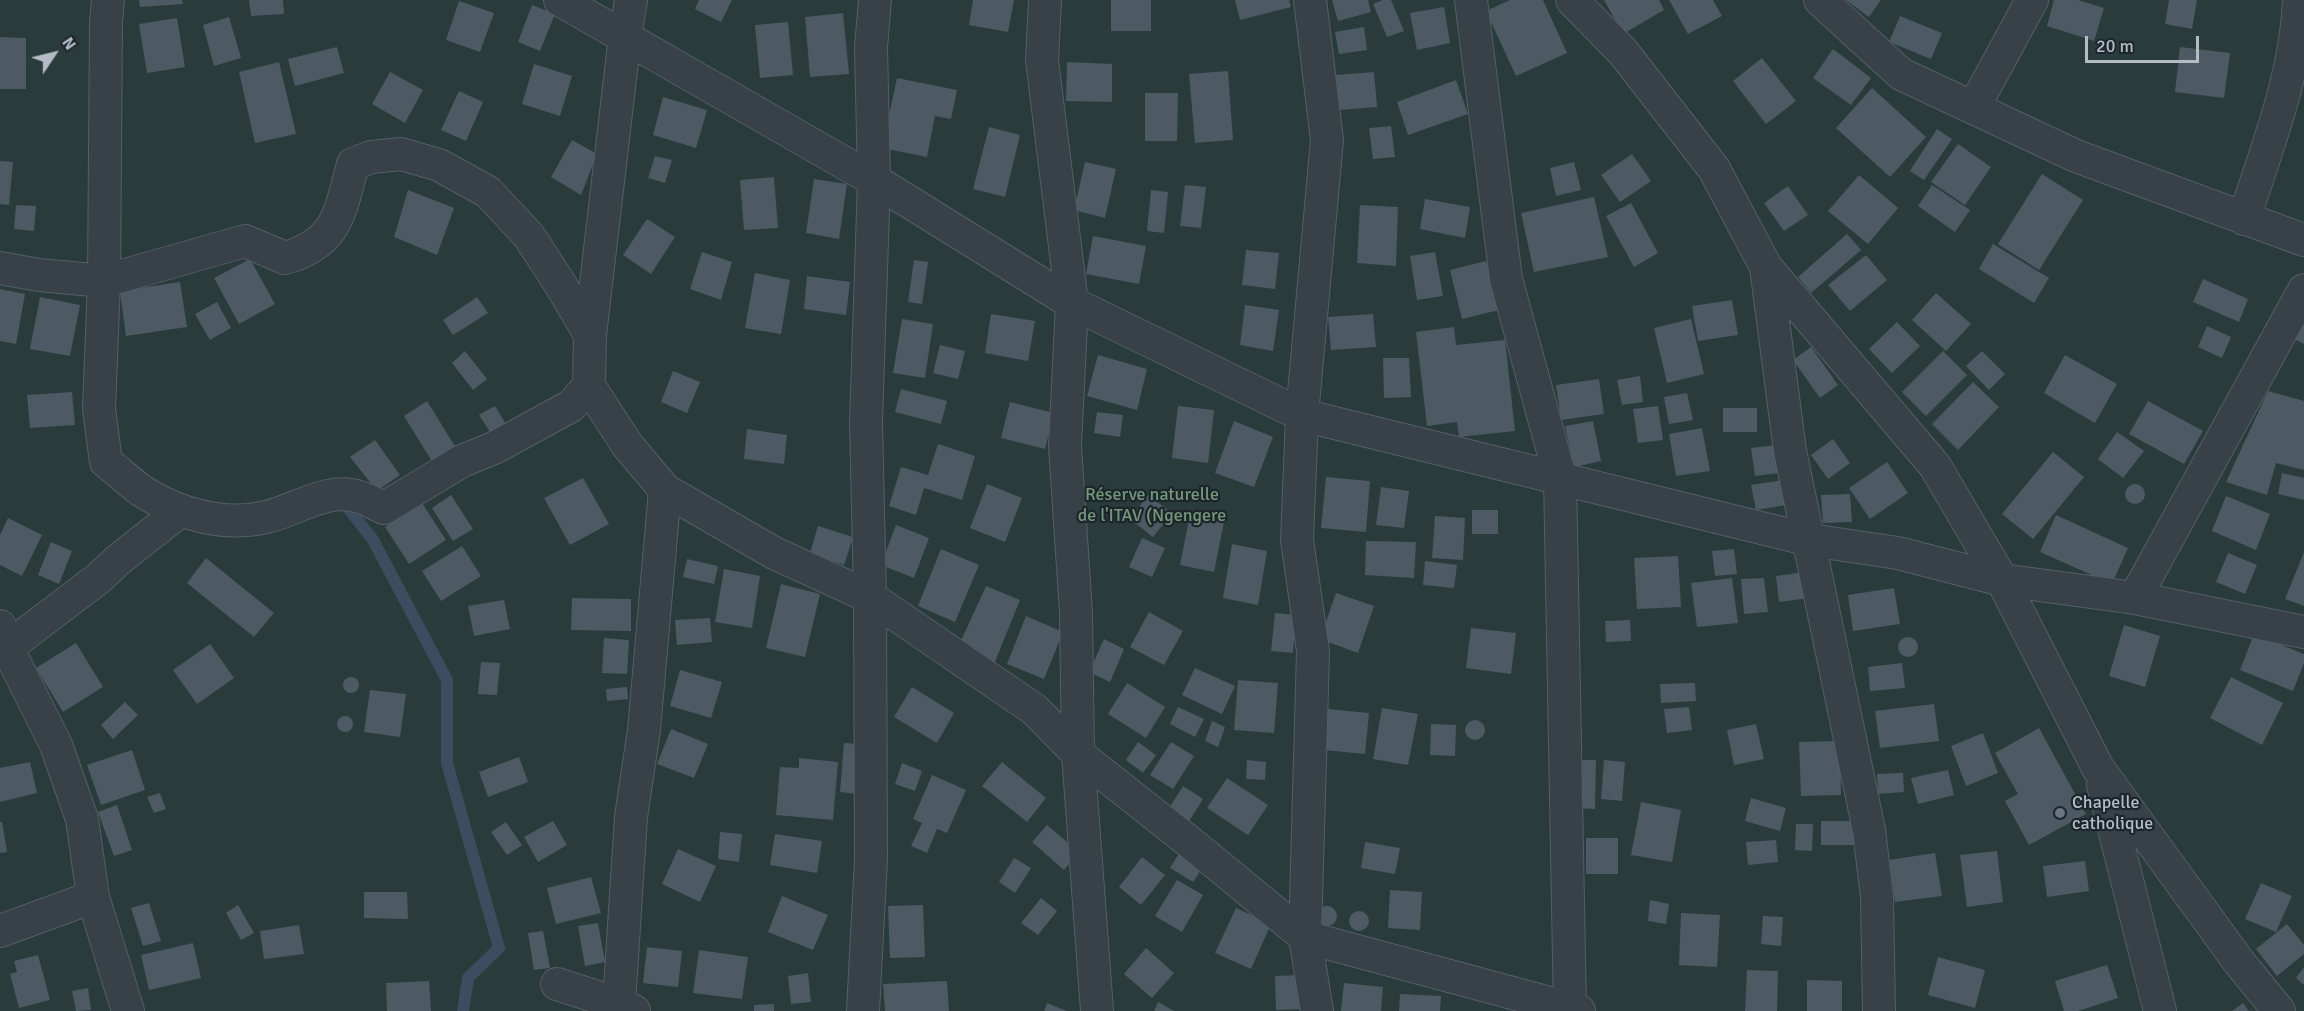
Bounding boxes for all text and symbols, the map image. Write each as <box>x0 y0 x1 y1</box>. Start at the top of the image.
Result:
north arrow <box>24 24 84 84</box>
scale bar <box>2088 24 2202 62</box>
text: N <box>57 33 80 54</box>
text: 20 m <box>2096 35 2134 57</box>
park label: Réserve naturelle de l'ITAV (Ngengere <box>1078 484 1226 526</box>
place label: Chapelle catholique <box>2072 792 2153 834</box>
marker: Chapelle catholique <box>2053 806 2067 820</box>

